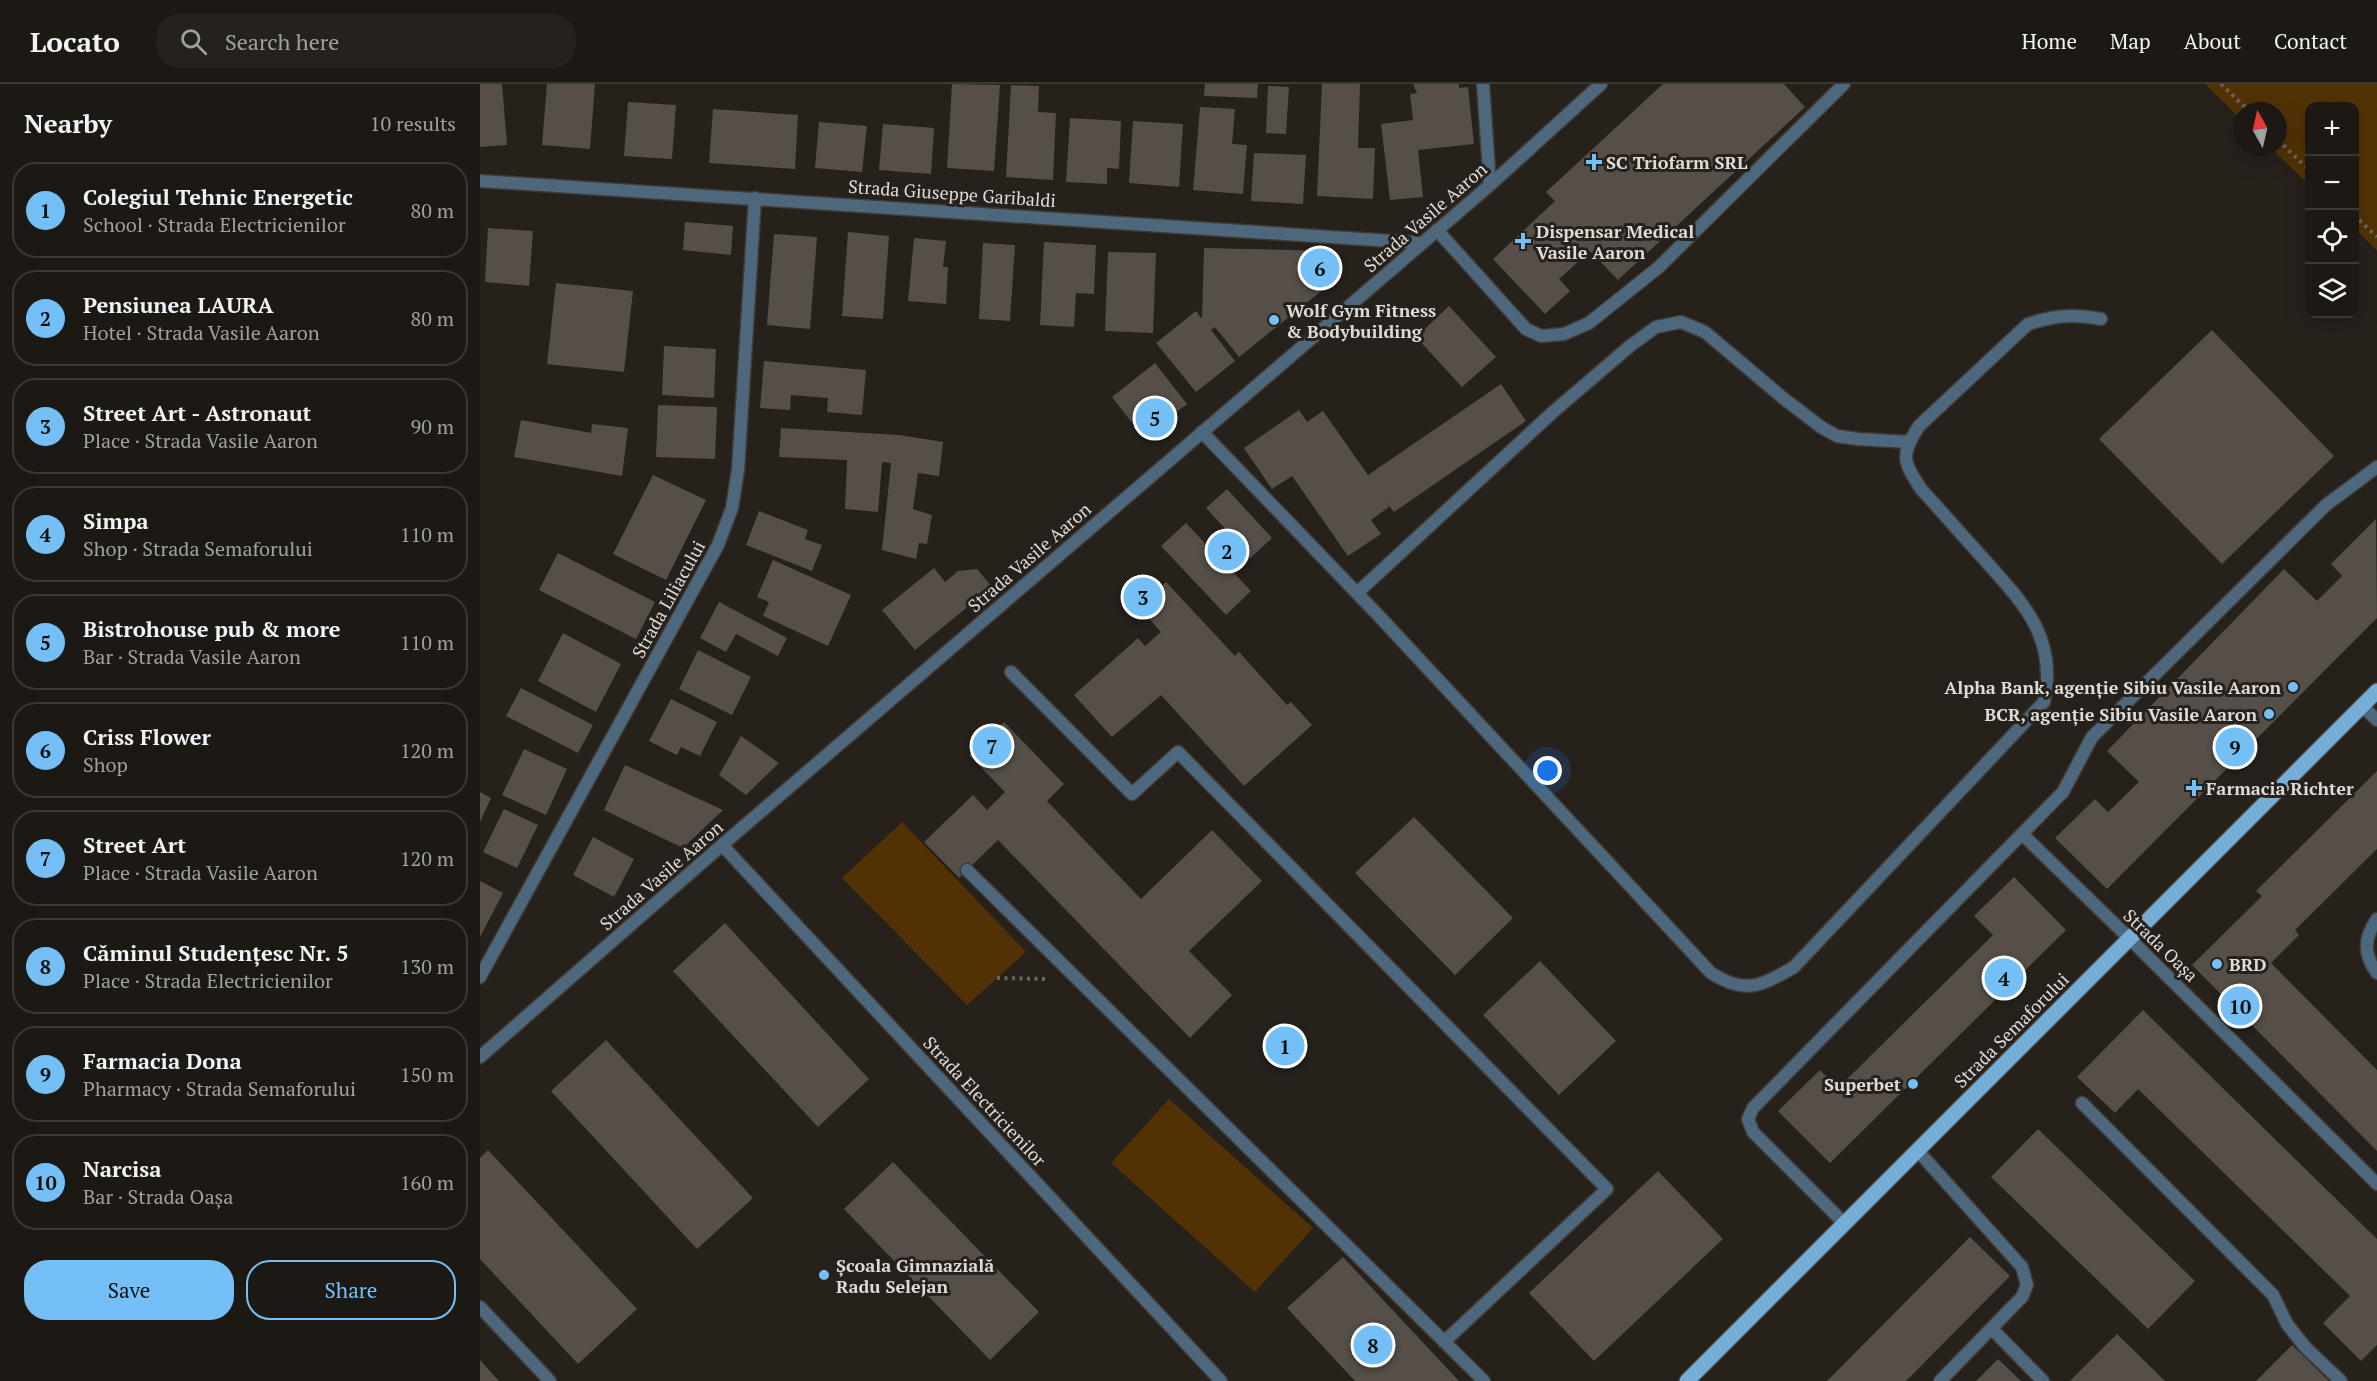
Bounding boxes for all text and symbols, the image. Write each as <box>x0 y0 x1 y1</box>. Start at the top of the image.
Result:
search box <box>156 14 576 68</box>
text: Locato <box>30 23 120 60</box>
icon: search <box>177 25 210 58</box>
text: Search here <box>225 27 339 56</box>
text: Home <box>2021 27 2077 55</box>
text: Map <box>2110 27 2151 55</box>
text: About <box>2184 27 2241 55</box>
text: Contact <box>2274 27 2347 55</box>
north arrow <box>2233 102 2287 156</box>
map controls <box>2305 102 2359 318</box>
button: + <box>2305 102 2359 156</box>
text: Nearby <box>24 106 112 140</box>
text: 10 results <box>370 110 456 137</box>
place label: SC Triofarm SRL <box>1606 150 1748 174</box>
marker: SC Triofarm SRL <box>1587 155 1601 169</box>
button: − <box>2305 156 2359 210</box>
street label: Strada Vasile Aaron <box>1358 157 1492 277</box>
street label: Strada Giuseppe Garibaldi <box>847 174 1057 212</box>
text: Colegiul Tehnic Energetic <box>83 182 353 211</box>
text: 1 <box>40 197 51 224</box>
text: 80 m <box>411 197 454 224</box>
button: locate <box>2305 210 2359 264</box>
text: School · Strada Electricienilor <box>83 211 346 238</box>
place label: Dispensar Medical Vasile Aaron <box>1536 219 1694 264</box>
marker: Dispensar Medical Vasile Aaron <box>1514 232 1532 250</box>
pin: 6 <box>1300 246 1340 291</box>
button: layers <box>2305 264 2359 318</box>
text: Pensiunea LAURA <box>83 290 273 319</box>
place label: Wolf Gym Fitness & Bodybuilding <box>1286 298 1436 343</box>
text: 2 <box>40 305 51 332</box>
text: 80 m <box>411 305 454 332</box>
marker: Wolf Gym Fitness & Bodybuilding <box>1267 313 1281 327</box>
text: Hotel · Strada Vasile Aaron <box>83 319 320 346</box>
pin: 5 <box>1136 396 1174 440</box>
text: Street Art - Astronaut <box>83 398 311 427</box>
text: 3 <box>40 413 51 440</box>
text: 90 m <box>411 413 454 440</box>
text: Place · Strada Vasile Aaron <box>83 427 318 454</box>
street label: Strada Vasile Aaron <box>962 497 1096 617</box>
text: Simpa <box>83 506 149 535</box>
text: 4 <box>40 521 51 548</box>
text: 110 m <box>400 521 454 548</box>
pin: 2 <box>1208 528 1246 574</box>
text: Shop · Strada Semaforului <box>83 535 313 562</box>
street label: Strada Liliacului <box>626 536 710 662</box>
pin: 3 <box>1124 574 1162 620</box>
text: Bistrohouse pub & more <box>83 614 341 643</box>
text: 5 <box>40 629 51 656</box>
text: 110 m <box>400 629 454 656</box>
text: Bar · Strada Vasile Aaron <box>83 643 301 670</box>
place label: Alpha Bank, agenție Sibiu Vasile Aaron <box>1944 675 2281 699</box>
marker: Alpha Bank, agenție Sibiu Vasile Aaron <box>2286 680 2300 694</box>
place label: BCR, agenție Sibiu Vasile Aaron <box>1985 702 2257 726</box>
marker: BCR, agenție Sibiu Vasile Aaron <box>2262 707 2276 721</box>
text: Criss Flower <box>83 722 211 751</box>
pin: 7 <box>972 724 1012 768</box>
pin: 9 <box>2216 724 2254 770</box>
text: 6 <box>40 737 51 764</box>
text: 120 m <box>400 737 454 764</box>
text: Shop <box>83 751 128 778</box>
your location <box>1533 756 1562 785</box>
place label: Farmacia Richter <box>2206 776 2354 800</box>
marker: Farmacia Richter <box>2187 781 2201 795</box>
street label: Strada Vasile Aaron <box>594 815 728 935</box>
text: Street Art <box>83 830 186 859</box>
text: 7 <box>40 845 51 872</box>
text: 120 m <box>400 845 454 872</box>
text: Place · Strada Vasile Aaron <box>83 859 318 886</box>
street label: Strada Oașa <box>2118 903 2204 987</box>
text: Căminul Studențesc Nr. 5 <box>83 938 349 967</box>
place label: BRD <box>2229 952 2266 976</box>
text: 8 <box>40 953 51 980</box>
text: 130 m <box>400 953 454 980</box>
pin: 4 <box>1984 956 2024 1000</box>
marker: BRD <box>2210 957 2224 971</box>
text: Place · Strada Electricienilor <box>83 967 333 994</box>
street label: Strada Semaforului <box>1948 967 2074 1093</box>
pin: 10 <box>2220 984 2260 1028</box>
pin: 1 <box>1266 1024 1304 1068</box>
street label: Strada Electricienilor <box>918 1031 1052 1171</box>
text: Farmacia Dona <box>83 1046 242 1075</box>
text: 9 <box>40 1061 51 1088</box>
text: 150 m <box>400 1061 454 1088</box>
place label: Superbet <box>1824 1072 1901 1096</box>
text: Pharmacy · Strada Semaforului <box>83 1075 356 1102</box>
marker: Superbet <box>1906 1077 1920 1091</box>
text: Narcisa <box>83 1154 162 1183</box>
text: 10 <box>34 1169 57 1196</box>
text: 160 m <box>400 1169 454 1196</box>
text: Bar · Strada Oașa <box>83 1183 233 1210</box>
place label: Școala Gimnazială Radu Selejan <box>836 1253 994 1298</box>
button: Save <box>24 1260 234 1320</box>
button: Share <box>246 1260 456 1320</box>
marker: Școala Gimnazială Radu Selejan <box>817 1268 831 1282</box>
pin: 8 <box>1354 1322 1392 1368</box>

